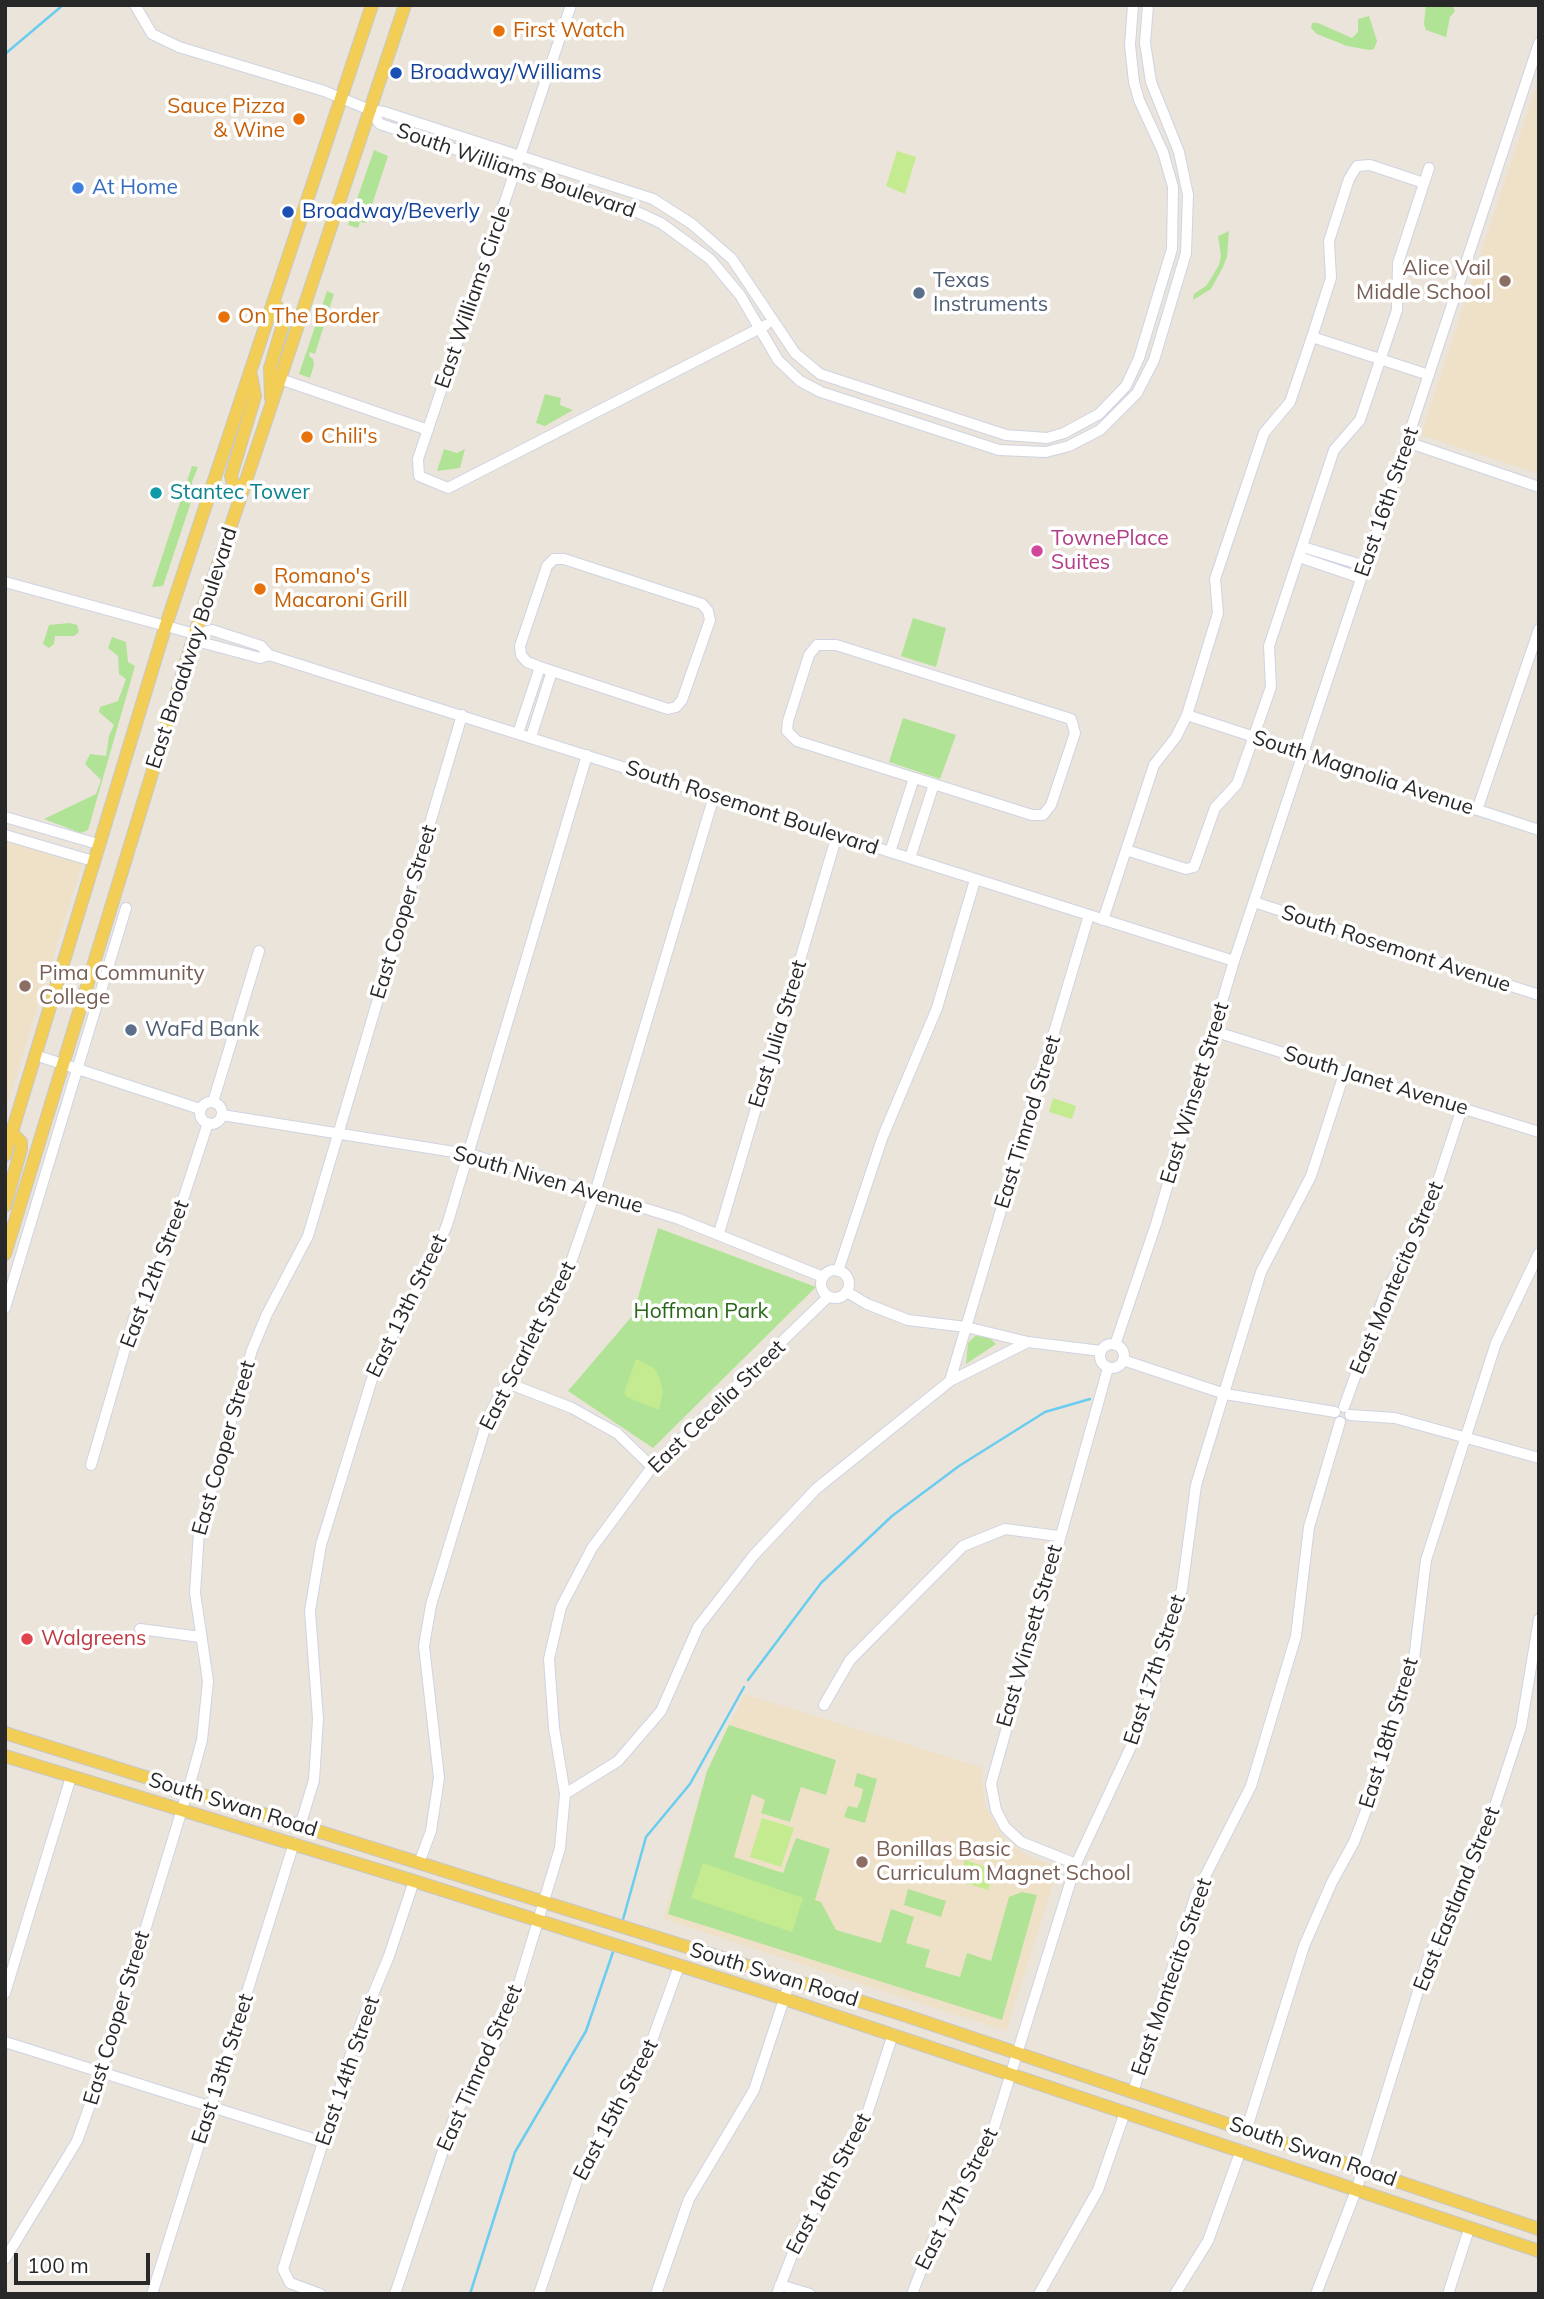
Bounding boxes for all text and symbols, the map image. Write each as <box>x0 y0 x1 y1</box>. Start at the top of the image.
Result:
place label: First Watch <box>513 18 625 44</box>
marker: First Watch <box>491 23 507 39</box>
place label: Broadway/Williams <box>410 60 602 86</box>
marker: Broadway/Williams <box>388 65 404 81</box>
place label: Sauce Pizza & Wine <box>167 94 285 144</box>
marker: Sauce Pizza & Wine <box>291 111 307 127</box>
street label: South Williams Boulevard <box>393 118 639 224</box>
place label: At Home <box>92 175 178 201</box>
marker: At Home <box>70 180 86 196</box>
place label: Broadway/Beverly <box>302 199 480 225</box>
street label: East Williams Circle <box>430 202 516 392</box>
marker: Broadway/Beverly <box>280 204 296 220</box>
place label: Alice Vail Middle School <box>1356 256 1491 306</box>
place label: Texas Instruments <box>933 268 1048 318</box>
marker: Alice Vail Middle School <box>1497 273 1513 289</box>
marker: Texas Instruments <box>911 285 927 301</box>
place label: On The Border <box>238 304 379 330</box>
marker: On The Border <box>216 309 232 325</box>
place label: Chili's <box>321 424 378 450</box>
street label: East 16th Street <box>1350 424 1424 580</box>
marker: Chili's <box>299 429 315 445</box>
place label: Stantec Tower <box>170 480 310 506</box>
marker: Stantec Tower <box>148 485 164 501</box>
street label: East Broadway Boulevard <box>141 524 243 772</box>
place label: TownePlace Suites <box>1051 526 1169 576</box>
marker: TownePlace Suites <box>1029 543 1045 559</box>
place label: Romano's Macaroni Grill <box>274 564 408 614</box>
marker: Romano's Macaroni Grill <box>252 581 268 597</box>
street label: South Magnolia Avenue <box>1249 725 1477 821</box>
street label: South Rosemont Boulevard <box>622 755 882 861</box>
street label: East Cooper Street <box>366 822 442 1002</box>
street label: South Rosemont Avenue <box>1278 900 1514 998</box>
street label: East Julia Street <box>744 957 812 1111</box>
place label: Pima Community College <box>39 961 205 1011</box>
marker: Pima Community College <box>17 978 33 994</box>
street label: East Winsett Street <box>1155 999 1235 1187</box>
place label: WaFd Bank <box>145 1017 259 1043</box>
marker: WaFd Bank <box>123 1022 139 1038</box>
street label: East Timrod Street <box>990 1032 1066 1212</box>
street label: South Janet Avenue <box>1281 1041 1471 1121</box>
street label: South Niven Avenue <box>450 1141 646 1219</box>
street label: East Montecito Street <box>1345 1178 1449 1378</box>
street label: East 12th Street <box>115 1197 195 1351</box>
street label: East 13th Street <box>361 1230 453 1382</box>
street label: East Scarlett Street <box>475 1257 581 1435</box>
park label: Hoffman Park <box>634 1299 768 1325</box>
street label: East Cecelia Street <box>643 1335 791 1479</box>
street label: East Cooper Street <box>187 1358 261 1538</box>
street label: East Winsett Street <box>992 1542 1068 1730</box>
street label: East 17th Street <box>1119 1592 1191 1748</box>
place label: Walgreens <box>41 1626 146 1652</box>
marker: Walgreens <box>19 1631 35 1647</box>
street label: East 18th Street <box>1354 1655 1424 1811</box>
street label: South Swan Road <box>146 1767 320 1843</box>
street label: East Eastland Street <box>1409 1803 1505 1995</box>
place label: Bonillas Basic Curriculum Magnet School <box>876 1837 1131 1887</box>
marker: Bonillas Basic Curriculum Magnet School <box>854 1854 870 1870</box>
street label: East Montecito Street <box>1126 1875 1218 2079</box>
street label: East Cooper Street <box>79 1928 155 2108</box>
street label: South Swan Road <box>687 1937 861 2013</box>
street label: East Timrod Street <box>432 1981 528 2155</box>
street label: East 13th Street <box>187 1991 259 2147</box>
street label: East 14th Street <box>311 1993 385 2149</box>
street label: East 15th Street <box>568 2035 664 2185</box>
street label: East 16th Street <box>781 2109 877 2259</box>
street label: South Swan Road <box>1226 2112 1400 2192</box>
street label: East 17th Street <box>910 2124 1004 2274</box>
scale bar <box>18 2240 154 2284</box>
text: 100 m <box>27 2252 89 2278</box>

